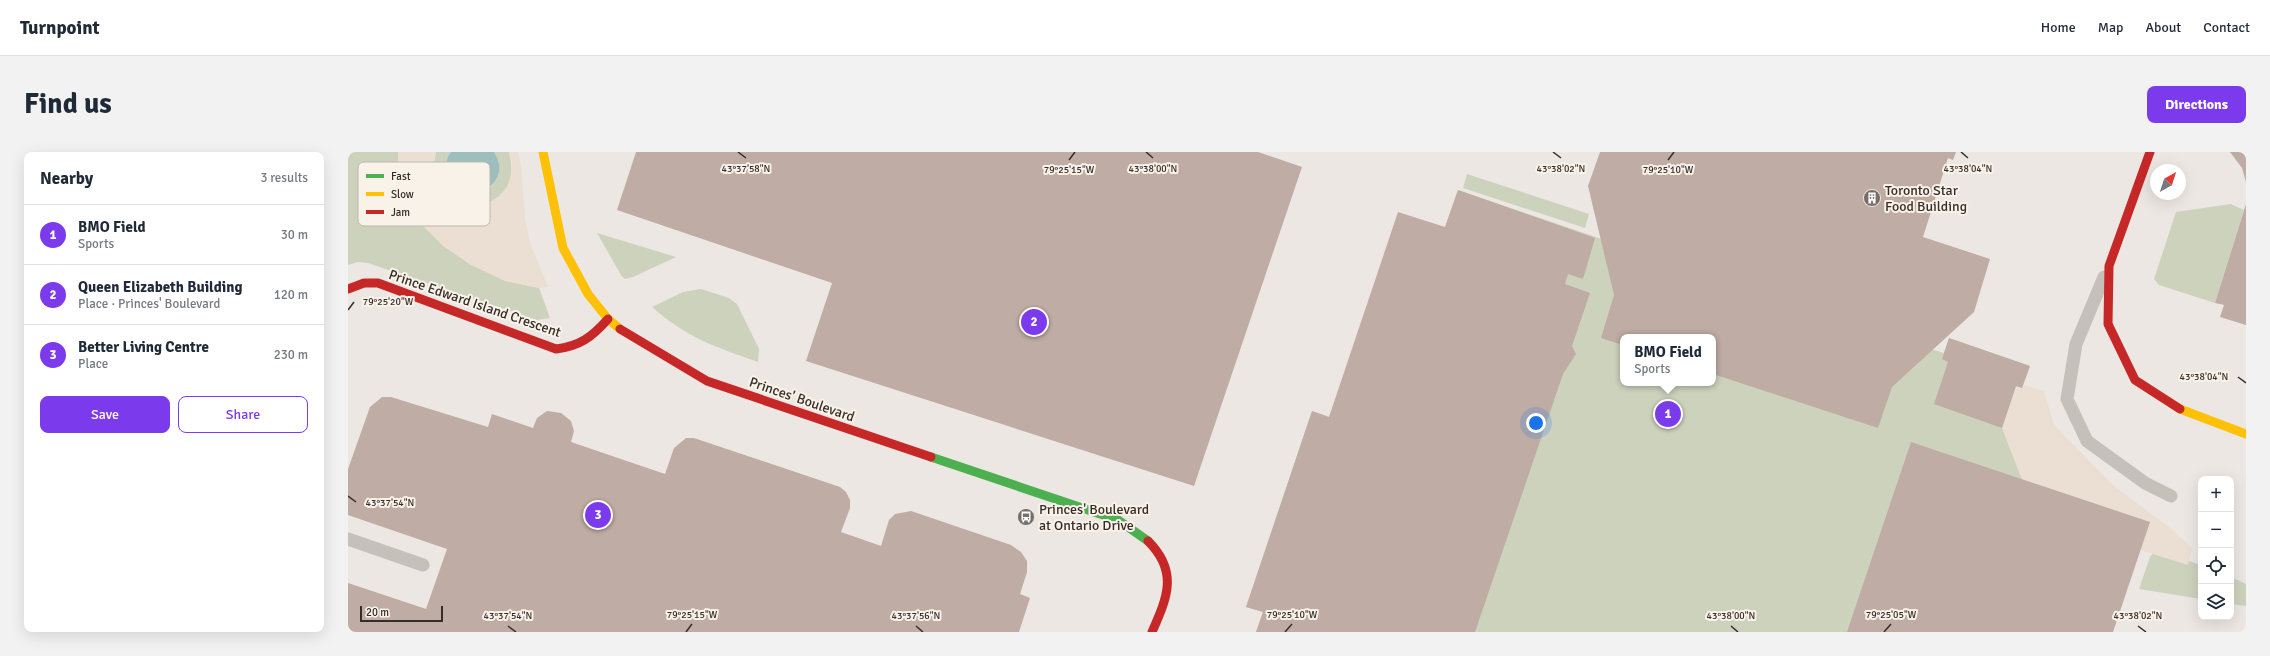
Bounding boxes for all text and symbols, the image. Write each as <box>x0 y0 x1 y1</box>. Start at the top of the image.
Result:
text: Turnpoint <box>20 16 100 40</box>
text: Home <box>2041 19 2076 36</box>
text: Map <box>2098 19 2123 36</box>
text: About <box>2145 19 2181 36</box>
text: Contact <box>2203 19 2250 36</box>
button: Directions <box>2147 86 2246 123</box>
text: Find us <box>24 87 112 121</box>
legend <box>358 162 490 226</box>
text: 43°37'58"N <box>722 163 770 175</box>
text: 43°38'00"N <box>1129 163 1177 175</box>
text: 43°38'02"N <box>1537 163 1585 175</box>
text: 43°38'04"N <box>1944 163 1992 175</box>
text: 79°25'15"W <box>1044 164 1095 176</box>
text: 79°25'10"W <box>1643 164 1694 176</box>
north arrow <box>2150 164 2186 200</box>
text: Nearby <box>40 168 93 189</box>
text: 3 results <box>260 170 308 186</box>
text: Fast <box>391 170 411 183</box>
place label: Toronto Star Food Building <box>1885 182 1967 215</box>
text: Slow <box>391 188 414 201</box>
building icon: Toronto Star Food Building <box>1862 188 1882 208</box>
text: Jam <box>391 206 410 219</box>
text: BMO Field <box>78 218 146 236</box>
text: 1 <box>49 227 57 243</box>
text: 30 m <box>281 227 308 243</box>
text: Sports <box>78 236 114 252</box>
street label: Prince Edward Island Crescent <box>386 266 563 341</box>
text: Queen Elizabeth Building <box>78 278 243 296</box>
text: 2 <box>49 287 57 303</box>
text: 120 m <box>274 287 308 303</box>
text: Place · Princes' Boulevard <box>78 296 220 312</box>
text: 79°25'20"W <box>363 296 414 308</box>
pin: 2 <box>1021 307 1047 337</box>
popup <box>1620 334 1716 386</box>
text: Better Living Centre <box>78 338 209 356</box>
text: BMO Field <box>1634 343 1702 361</box>
text: 3 <box>49 347 57 363</box>
text: 230 m <box>274 347 308 363</box>
text: Place <box>78 356 108 372</box>
text: Sports <box>1634 361 1670 377</box>
text: 43°38'04"N <box>2180 371 2228 383</box>
street label: Princes' Boulevard <box>747 373 857 425</box>
button: Save <box>40 396 170 433</box>
button: Share <box>178 396 308 433</box>
pin: 1 <box>1655 399 1681 429</box>
your location <box>1526 413 1546 433</box>
map controls <box>2198 476 2234 620</box>
button: + <box>2198 476 2234 512</box>
text: 43°37'54"N <box>366 497 414 509</box>
pin: 3 <box>585 500 611 530</box>
place label: Princes' Boulevard at Ontario Drive <box>1039 501 1149 534</box>
bus stop icon: Princes' Boulevard at Ontario Drive <box>1016 507 1036 527</box>
button: − <box>2198 512 2234 548</box>
button: locate <box>2198 548 2234 584</box>
button: layers <box>2198 584 2234 620</box>
scale bar <box>360 604 443 623</box>
text: 20 m <box>366 606 389 619</box>
text: 79°25'15"W <box>667 609 718 621</box>
text: 79°25'10"W <box>1267 609 1318 621</box>
text: 79°25'05"W <box>1866 609 1917 621</box>
text: 43°37'54"N <box>484 610 532 622</box>
text: 43°37'56"N <box>892 610 940 622</box>
text: 43°38'00"N <box>1707 610 1755 622</box>
text: 43°38'02"N <box>2114 610 2162 622</box>

